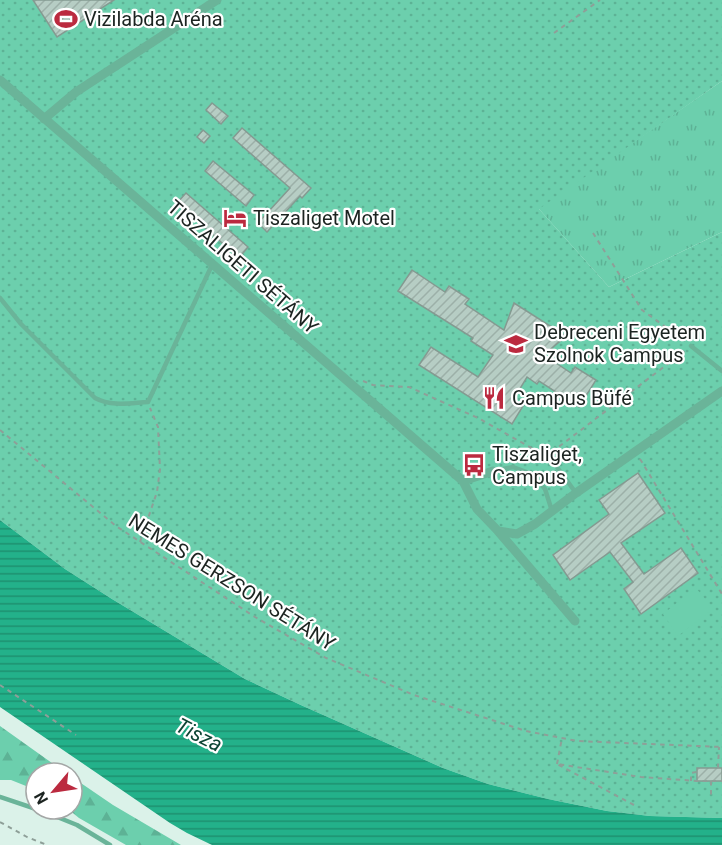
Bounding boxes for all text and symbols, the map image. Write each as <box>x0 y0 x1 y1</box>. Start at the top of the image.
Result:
sports icon: Vizilabda Aréna <box>53 6 79 32</box>
place label: Vizilabda Aréna <box>84 7 223 31</box>
street label: TISZALIGETI SÉTÁNY <box>163 195 323 339</box>
hotel icon: Tiszaliget Motel <box>222 205 248 231</box>
place label: Tiszaliget Motel <box>253 206 395 230</box>
place label: Debreceni Egyetem Szolnok Campus <box>534 320 705 367</box>
school or university icon: Debreceni Egyetem Szolnok Campus <box>503 331 529 357</box>
restaurant icon: Campus Büfé <box>481 385 507 411</box>
place label: Campus Büfé <box>512 386 632 410</box>
place label: Tiszaliget, Campus <box>492 442 582 489</box>
bus stop icon: Tiszaliget, Campus <box>461 452 487 478</box>
street label: NEMES GERZSON SÉTÁNY <box>124 508 340 656</box>
water label: Tisza <box>172 713 226 757</box>
north arrow <box>24 761 84 821</box>
text: N <box>30 788 52 808</box>

